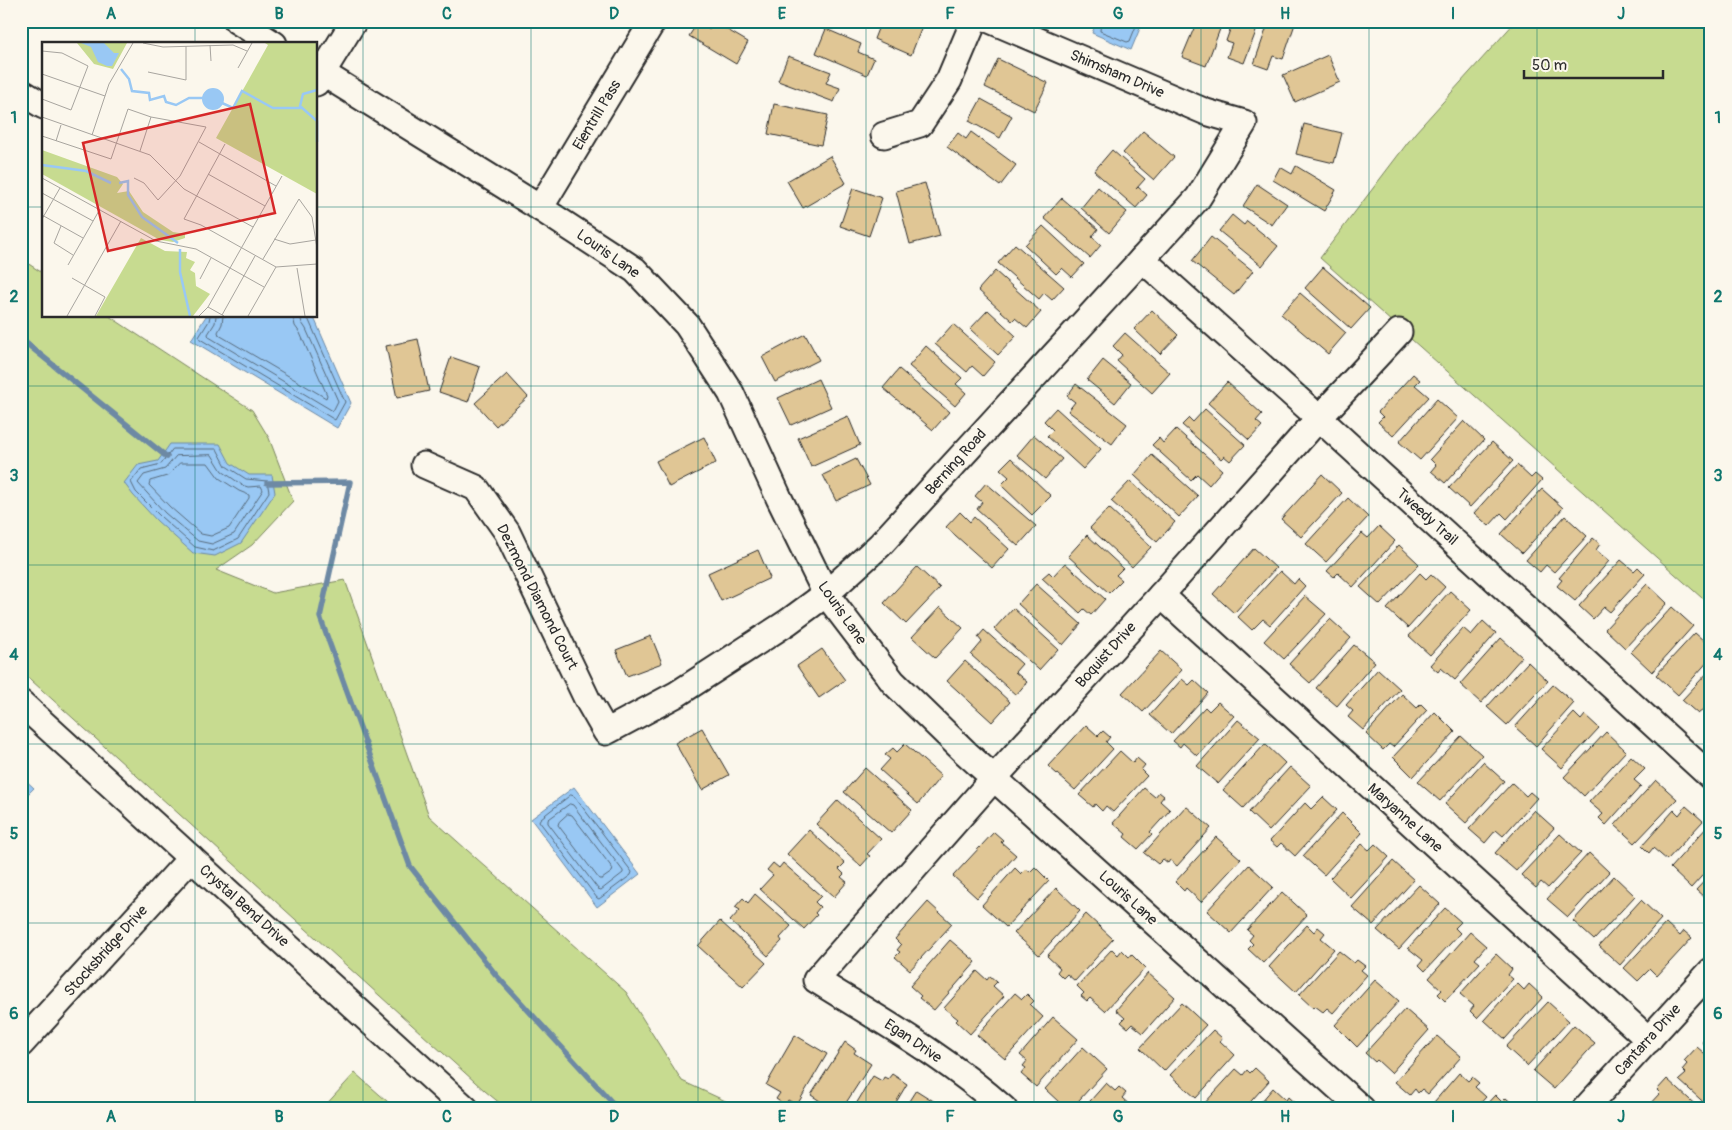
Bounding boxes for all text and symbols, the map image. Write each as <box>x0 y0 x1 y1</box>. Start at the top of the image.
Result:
text: A <box>106 4 117 24</box>
text: B <box>274 4 284 24</box>
text: C <box>442 4 452 24</box>
text: D <box>609 4 619 24</box>
text: E <box>778 4 787 24</box>
text: F <box>945 4 955 24</box>
text: G <box>1113 4 1124 24</box>
text: H <box>1280 4 1290 24</box>
text: I <box>1451 4 1455 24</box>
text: J <box>1617 4 1625 24</box>
inset map <box>42 42 318 318</box>
street label: Shimsham Drive <box>1067 46 1168 103</box>
scale bar <box>1524 48 1663 80</box>
text: 50 m <box>1532 56 1567 75</box>
street label: Eientrill Pass <box>569 76 625 154</box>
text: 1 <box>11 108 17 128</box>
text: 1 <box>1715 108 1721 128</box>
street label: Louris Lane <box>573 225 644 283</box>
text: 2 <box>10 287 19 307</box>
text: 2 <box>1714 287 1723 307</box>
street label: Berning Road <box>921 425 991 499</box>
text: 3 <box>10 466 19 486</box>
text: 3 <box>1714 466 1723 486</box>
street label: Tweedy Trail <box>1392 484 1462 550</box>
street label: Dezmond Diamond Court <box>492 521 582 674</box>
street label: Louris Lane <box>813 578 871 649</box>
street label: Boquist Drive <box>1072 618 1141 692</box>
text: 4 <box>9 645 19 665</box>
text: 4 <box>1713 645 1723 665</box>
street label: Maryanne Lane <box>1364 779 1447 857</box>
text: 5 <box>10 824 19 844</box>
text: 5 <box>1714 824 1723 844</box>
street label: Crystal Bend Drive <box>195 861 293 952</box>
street label: Louris Lane <box>1095 867 1162 930</box>
street label: Stocksbridge Drive <box>60 901 152 1001</box>
street label: Cantarra Drive <box>1611 1000 1686 1080</box>
text: 6 <box>9 1004 19 1024</box>
text: 6 <box>1713 1004 1723 1024</box>
street label: Egan Drive <box>880 1015 946 1068</box>
text: A <box>106 1107 117 1127</box>
text: B <box>274 1107 284 1127</box>
text: C <box>442 1107 452 1127</box>
text: D <box>609 1107 619 1127</box>
text: E <box>778 1107 787 1127</box>
text: F <box>945 1107 955 1127</box>
text: G <box>1113 1107 1124 1127</box>
text: H <box>1280 1107 1290 1127</box>
text: I <box>1451 1107 1455 1127</box>
text: J <box>1617 1107 1625 1127</box>

